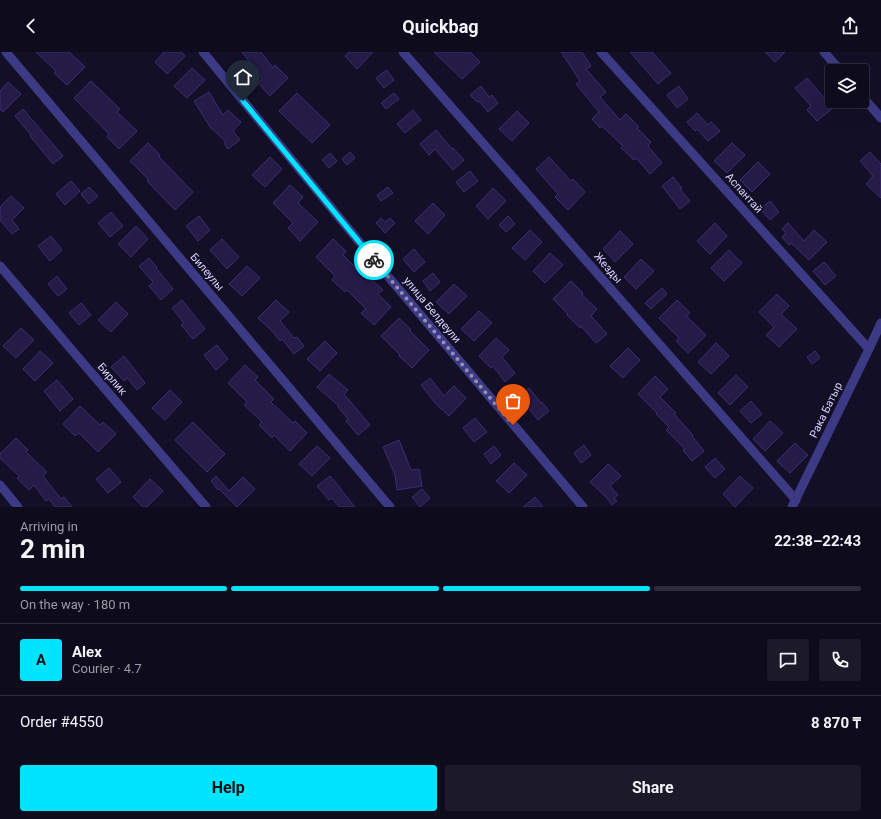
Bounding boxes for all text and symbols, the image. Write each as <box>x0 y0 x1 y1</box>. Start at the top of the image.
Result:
icon: back <box>20 15 42 37</box>
icon: share <box>839 15 861 37</box>
text: Quickbag <box>402 16 479 37</box>
pin <box>226 60 260 101</box>
map controls <box>825 64 869 108</box>
button: layers <box>825 64 869 108</box>
icon: home <box>232 66 254 88</box>
street label: Аспантай <box>723 170 765 216</box>
courier <box>354 240 394 280</box>
icon: bike <box>363 249 385 271</box>
street label: Билеулы <box>187 250 227 294</box>
street label: Жезды <box>591 250 625 286</box>
street label: улица Белдеули <box>401 274 463 346</box>
street label: Бирлик <box>95 360 129 398</box>
street label: Рака Батыр <box>807 380 845 440</box>
pin <box>496 384 530 425</box>
icon: bag <box>502 390 524 412</box>
text: Arriving in <box>20 519 78 534</box>
text: 22:38–22:43 <box>774 532 861 550</box>
text: 2 min <box>20 534 85 564</box>
text: On the way · 180 m <box>20 597 130 612</box>
button: chat <box>767 639 809 681</box>
button: phone <box>819 639 861 681</box>
text: Alex <box>72 643 102 661</box>
text: A <box>36 651 46 669</box>
text: Courier · 4.7 <box>72 661 142 676</box>
text: Order #4550 <box>20 713 103 731</box>
text: 8 870 ₸ <box>811 714 861 732</box>
button: Help <box>20 765 437 811</box>
button: Share <box>445 765 861 811</box>

